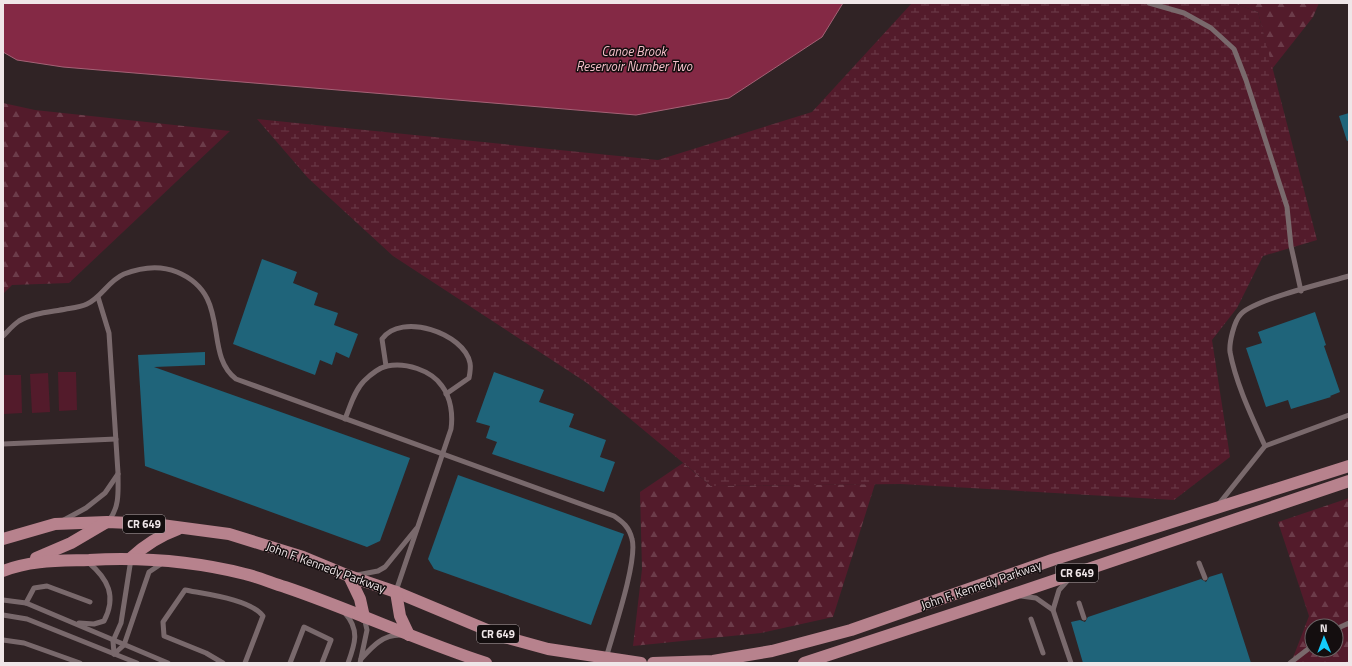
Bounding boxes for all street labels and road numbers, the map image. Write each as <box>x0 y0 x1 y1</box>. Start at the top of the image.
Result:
road number: CR 649 <box>123 515 165 533</box>
street label: John F. Kennedy Parkway <box>263 536 389 598</box>
street label: John F. Kennedy Parkway <box>918 555 1044 615</box>
road number: CR 649 <box>1056 564 1098 582</box>
road number: CR 649 <box>477 625 519 643</box>

